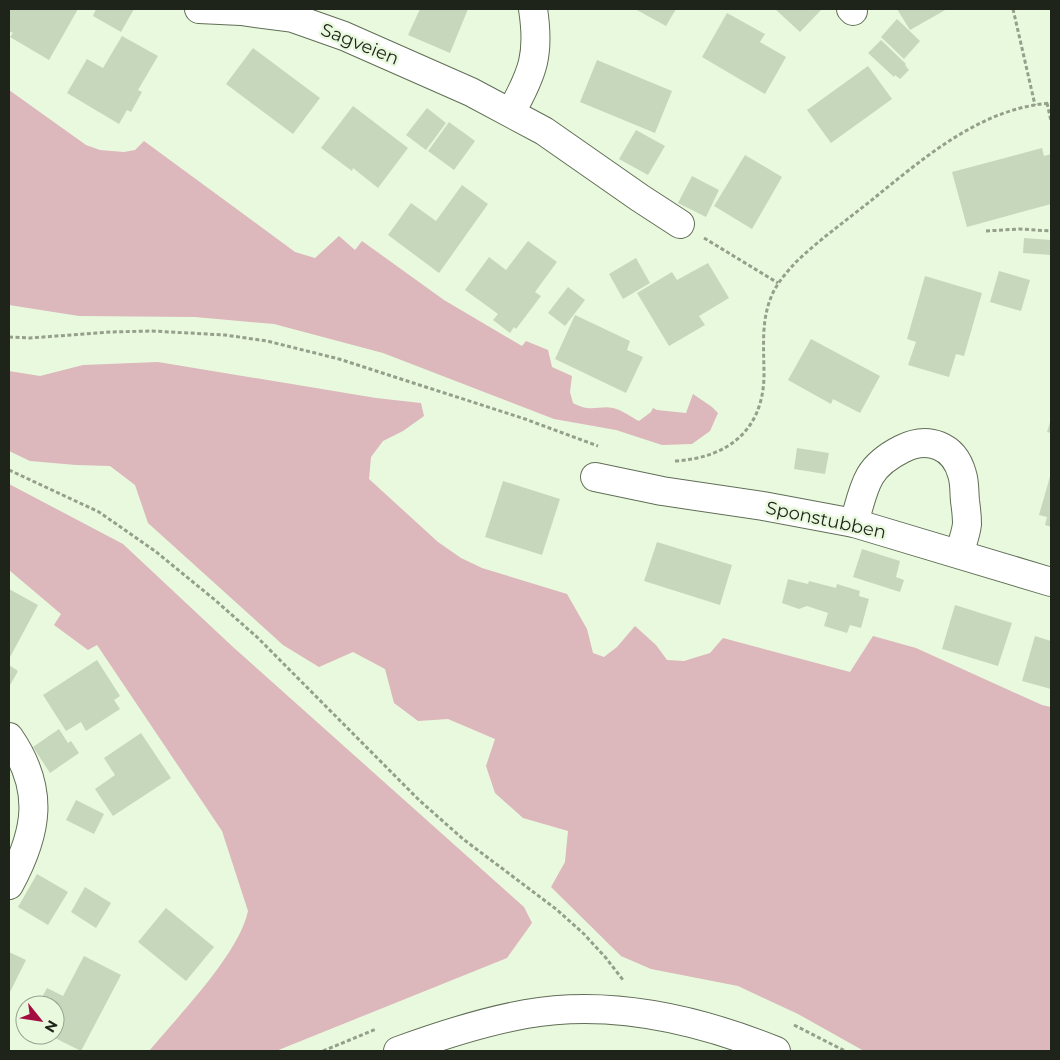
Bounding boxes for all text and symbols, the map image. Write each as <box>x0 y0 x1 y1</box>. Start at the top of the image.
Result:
street label: Sagveien <box>318 18 402 70</box>
street label: Sponstubben <box>764 497 888 543</box>
north arrow <box>15 995 65 1045</box>
text: N <box>41 1017 62 1036</box>

